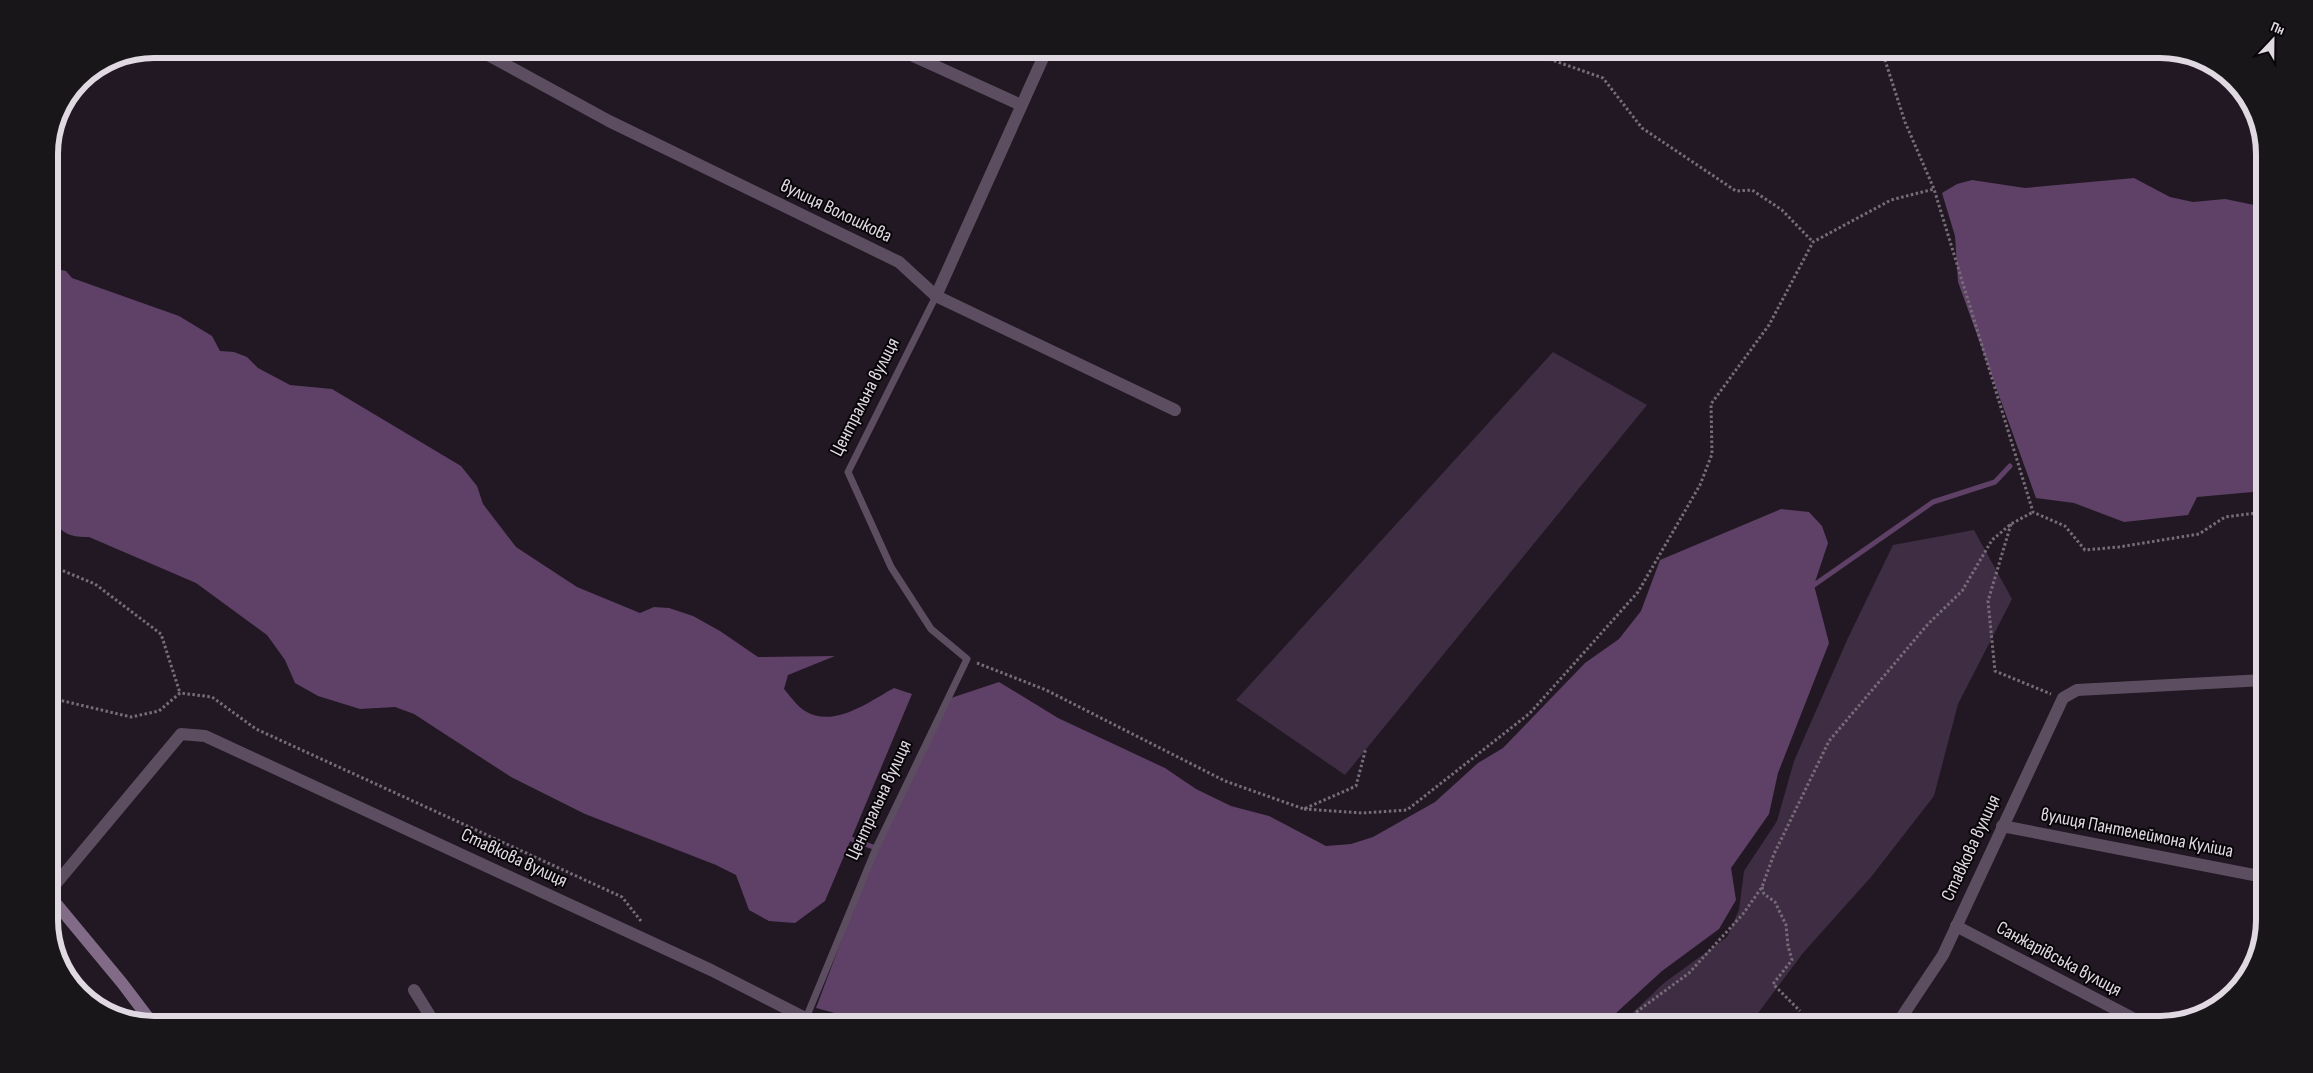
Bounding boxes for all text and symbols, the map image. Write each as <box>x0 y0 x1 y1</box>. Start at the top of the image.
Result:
north arrow <box>2248 15 2298 65</box>
text: Пн <box>2268 18 2287 39</box>
street label: вулиця Волошкова <box>776 174 896 248</box>
street label: Центральна вулиця <box>825 334 905 460</box>
street label: Центральна вулиця <box>841 736 917 864</box>
street label: Ставкова вулиця <box>1936 791 2006 905</box>
street label: вулиця Пантелеймона Куліша <box>2039 803 2235 863</box>
street label: Ставкова вулиця <box>457 823 571 893</box>
street label: Санжарівська вулиця <box>1992 916 2126 1002</box>

